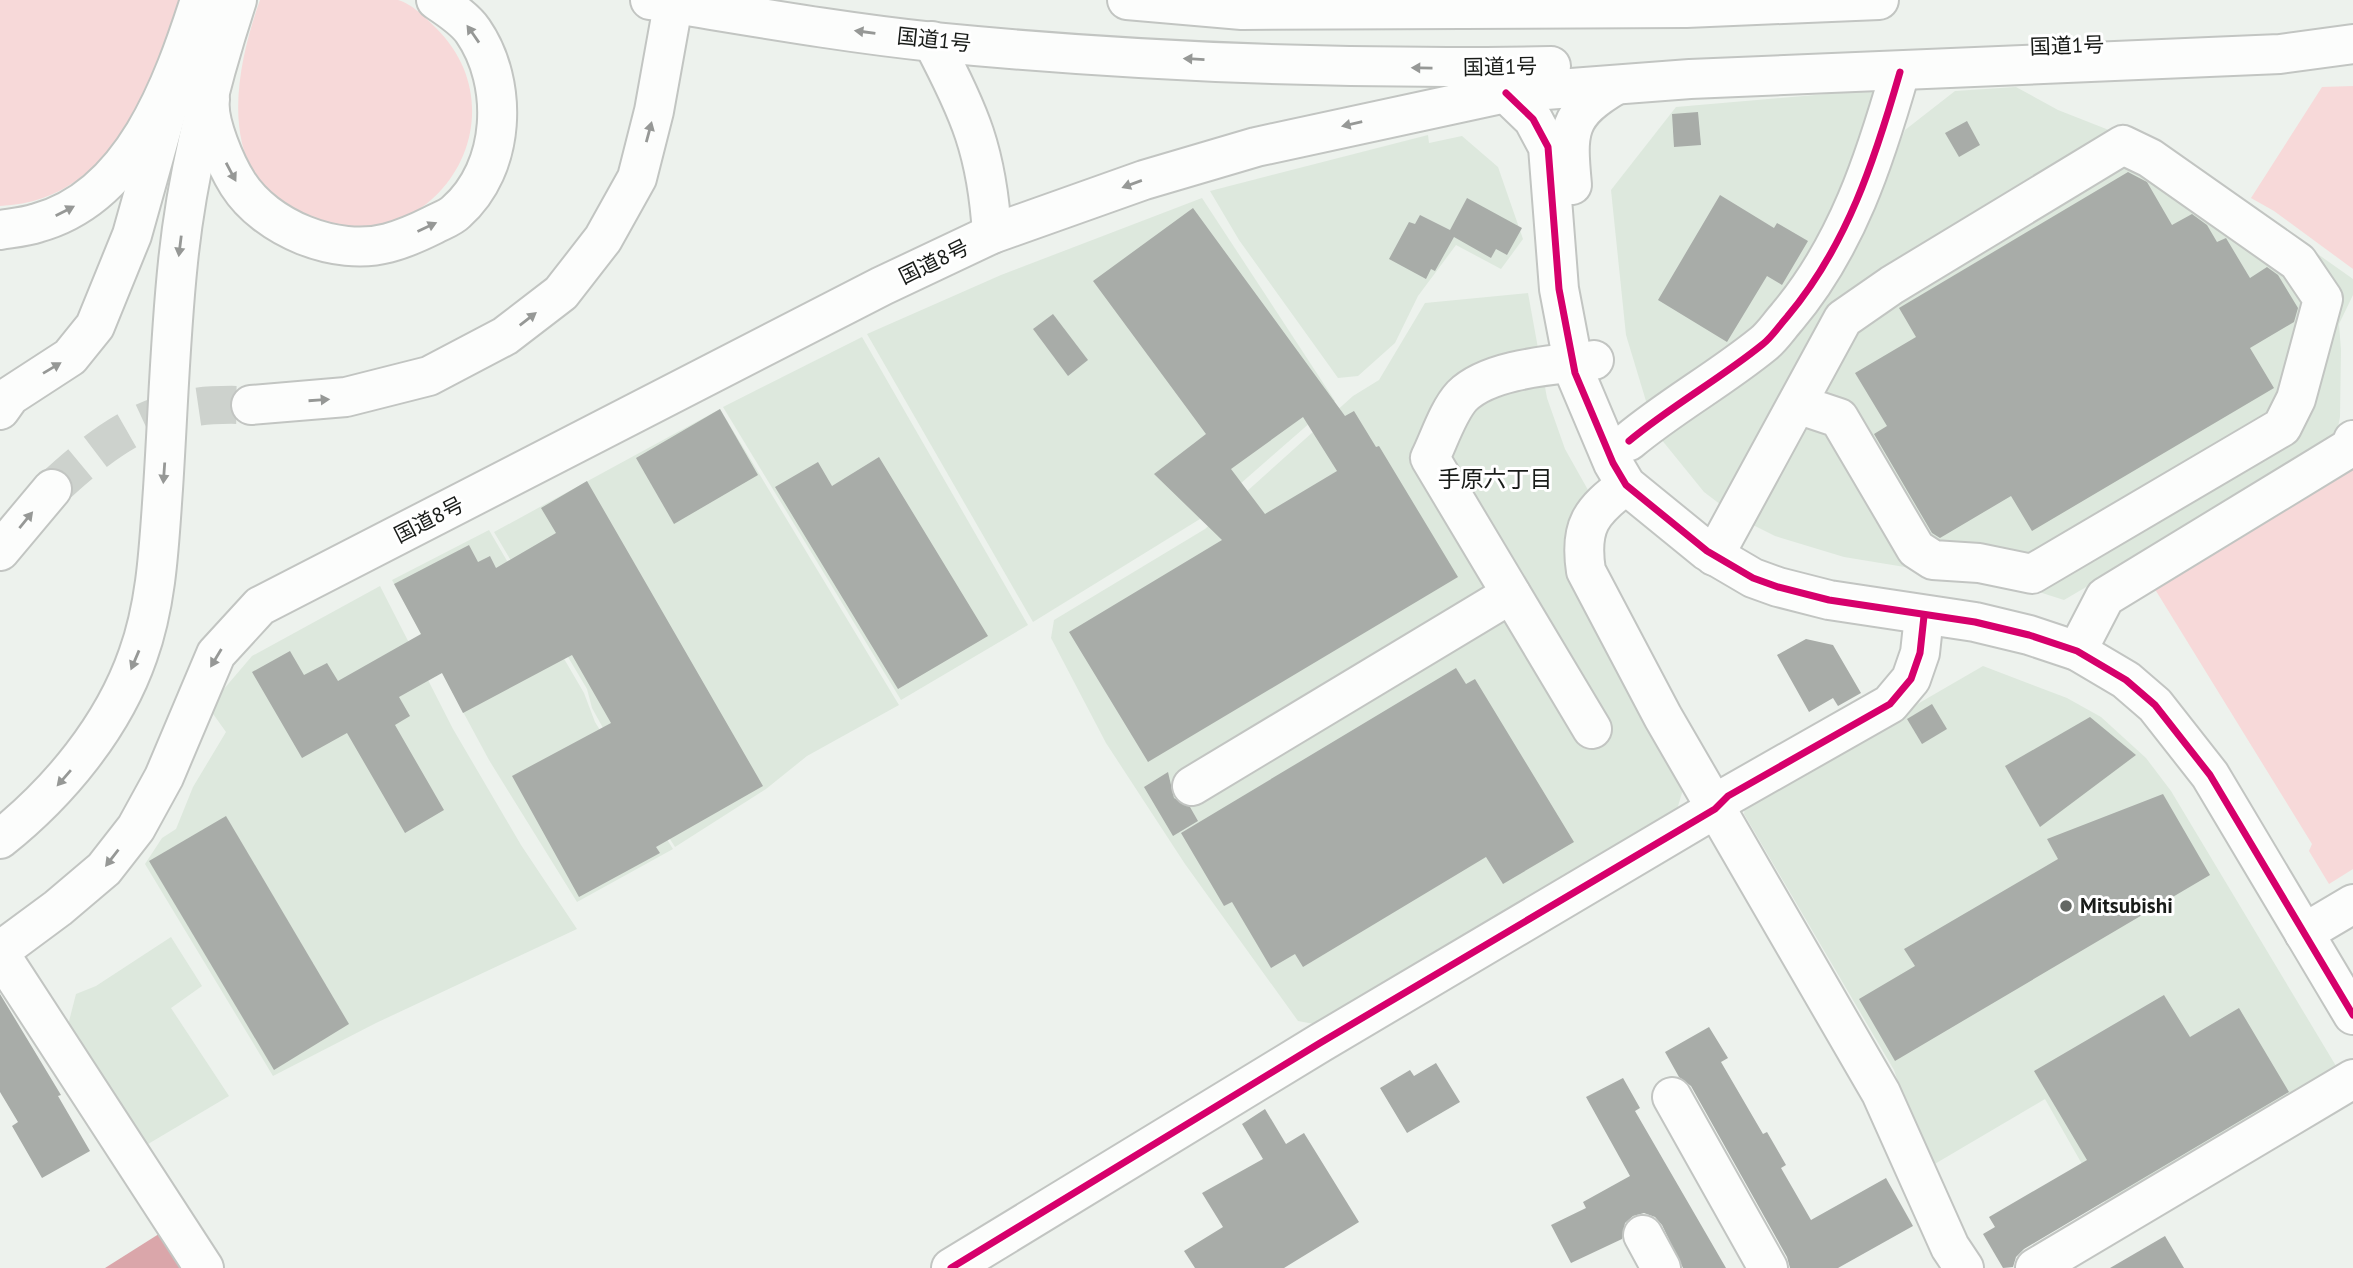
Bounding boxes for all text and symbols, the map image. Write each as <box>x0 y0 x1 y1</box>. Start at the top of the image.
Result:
street label: 国道1号 <box>896 22 972 57</box>
one-way arrow <box>466 24 479 44</box>
one-way arrow <box>854 27 876 38</box>
street label: 国道1号 <box>2029 31 2105 60</box>
street label: 国道1号 <box>1463 52 1537 81</box>
one-way arrow <box>1183 54 1205 65</box>
one-way arrow <box>1410 62 1432 74</box>
one-way arrow <box>1341 119 1363 130</box>
one-way arrow <box>644 121 655 143</box>
one-way arrow <box>226 162 237 182</box>
one-way arrow <box>1122 179 1143 190</box>
one-way arrow <box>55 205 75 216</box>
one-way arrow <box>417 221 437 233</box>
street label: 国道8号 <box>894 233 973 290</box>
one-way arrow <box>174 235 185 257</box>
one-way arrow <box>518 311 536 326</box>
one-way arrow <box>42 361 62 374</box>
one-way arrow <box>308 394 330 405</box>
one-way arrow <box>158 462 169 484</box>
district label: 手原六丁目 <box>1438 464 1553 493</box>
street label: 国道8号 <box>389 491 468 548</box>
one-way arrow <box>18 512 33 529</box>
one-way arrow <box>210 648 222 667</box>
one-way arrow <box>129 650 140 671</box>
one-way arrow <box>56 769 72 787</box>
one-way arrow <box>104 849 119 867</box>
place label: Mitsubishi <box>2080 892 2173 919</box>
marker: Mitsubishi <box>2058 898 2074 914</box>

